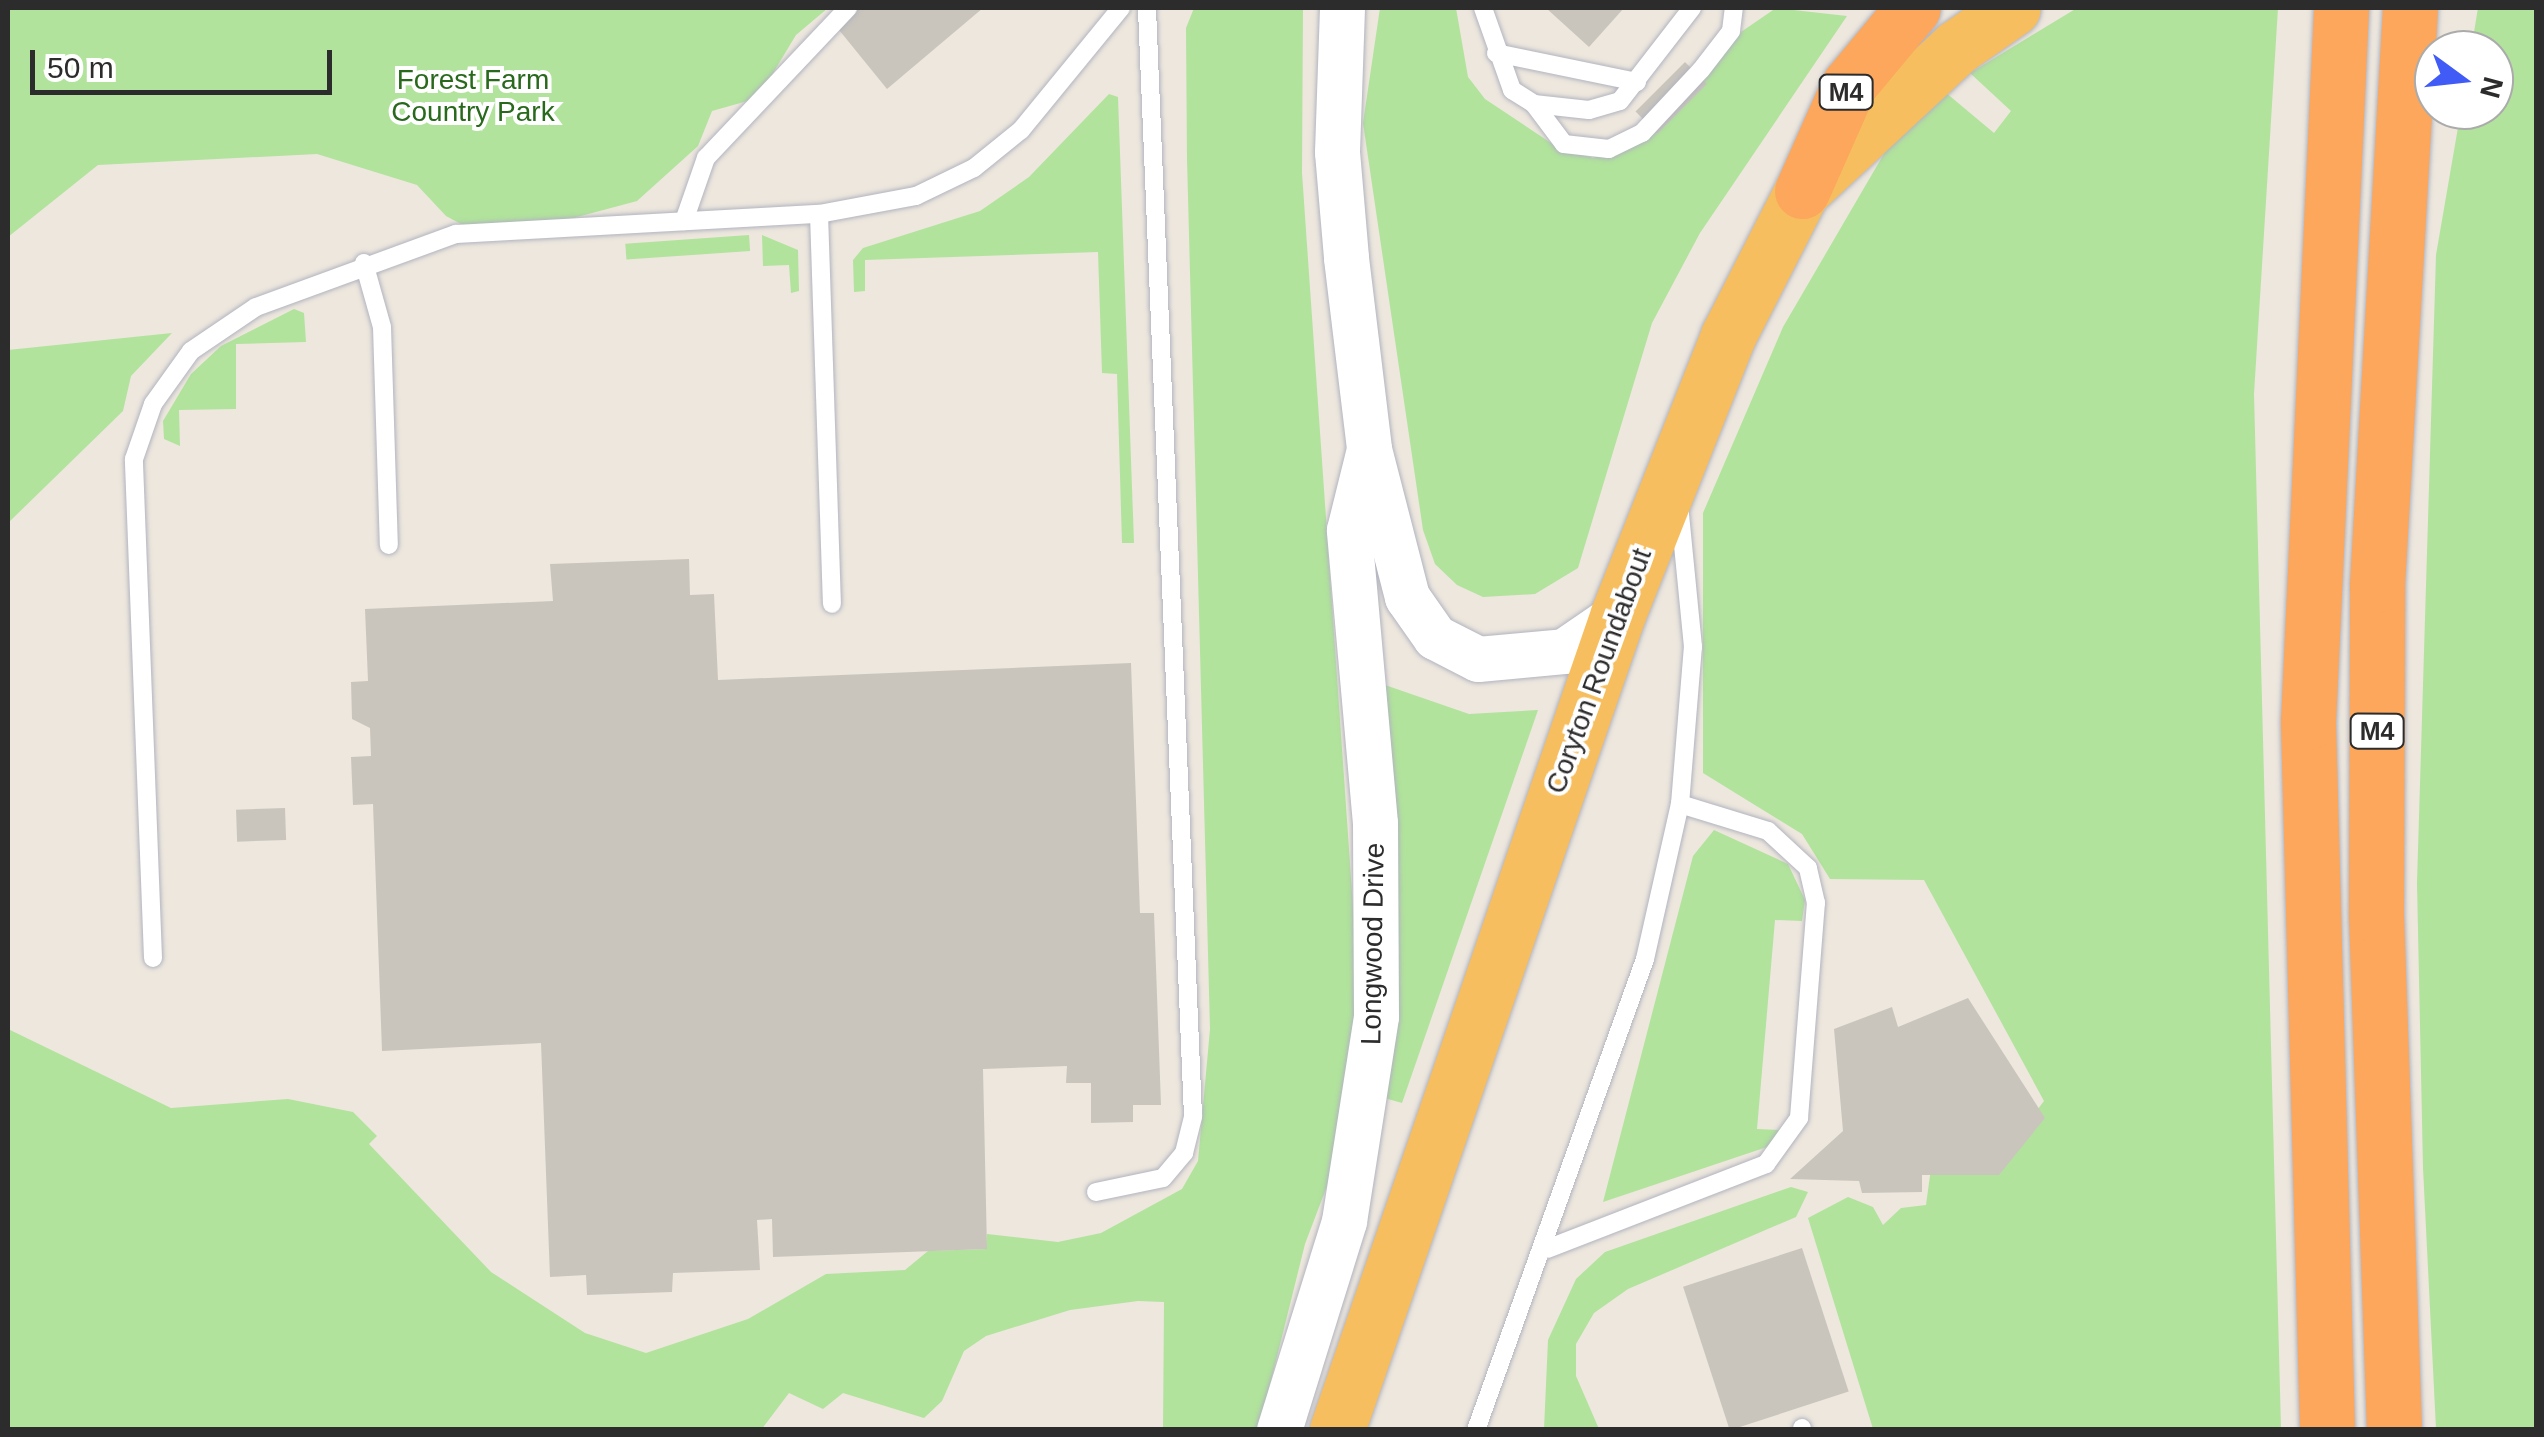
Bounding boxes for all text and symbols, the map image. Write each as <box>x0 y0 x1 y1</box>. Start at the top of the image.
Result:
scale bar <box>35 30 338 92</box>
north arrow <box>2414 30 2514 130</box>
text: 50 m <box>47 51 114 84</box>
park label: Forest Farm Country Park <box>391 63 555 129</box>
road number: M4 <box>1818 72 1874 112</box>
text: N <box>2474 74 2509 101</box>
street label: Coryton Roundabout <box>1539 544 1659 798</box>
road number: M4 <box>2350 711 2404 751</box>
street label: Longwood Drive <box>1354 843 1392 1045</box>

